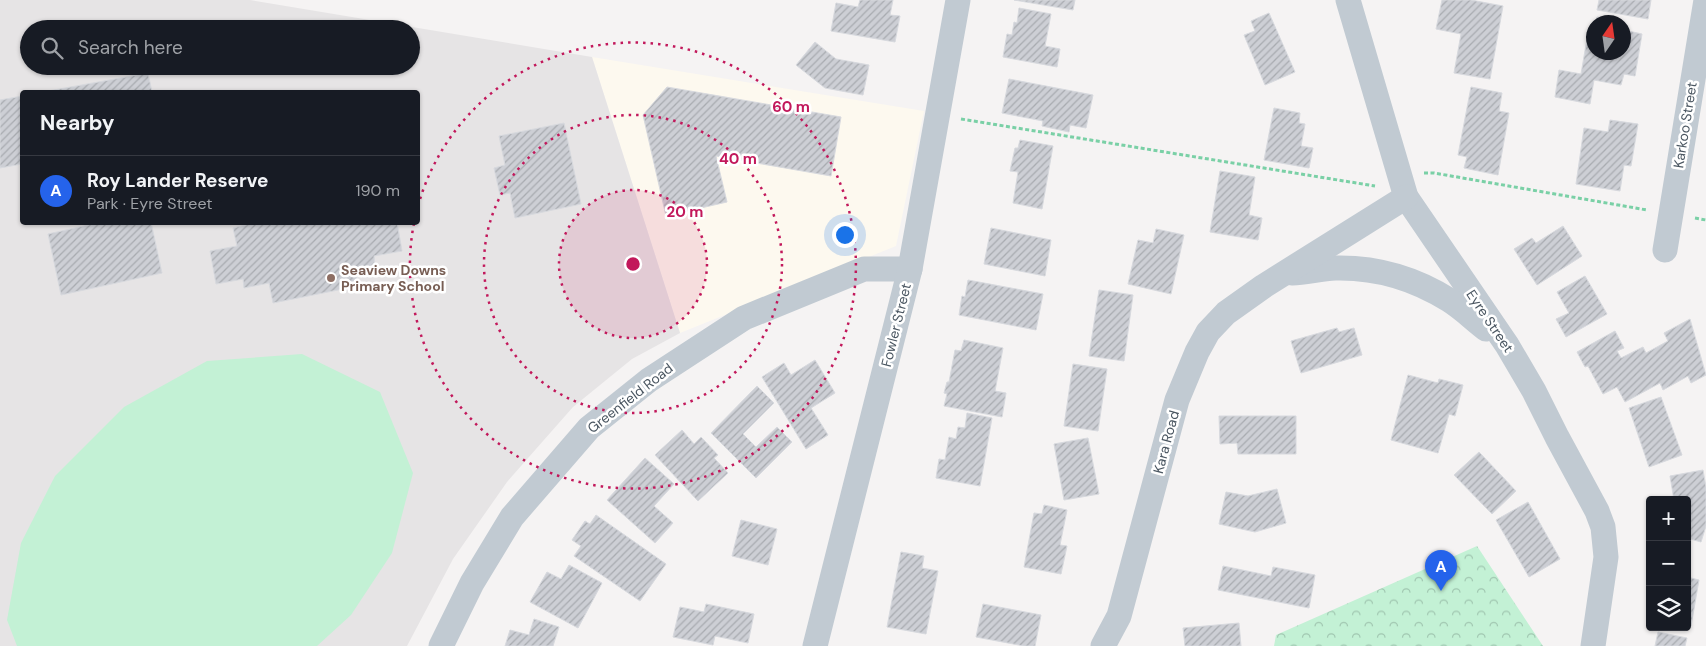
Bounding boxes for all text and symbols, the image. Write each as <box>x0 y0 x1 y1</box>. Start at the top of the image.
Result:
north arrow <box>1586 15 1631 60</box>
search box <box>20 20 420 75</box>
icon: search <box>38 34 66 62</box>
text: Search here <box>78 35 183 60</box>
street label: Karkoo Street <box>1669 81 1701 169</box>
text: 60 m <box>772 97 810 117</box>
text: Nearby <box>40 109 114 137</box>
text: 40 m <box>719 149 757 169</box>
text: Roy Lander Reserve <box>87 168 269 193</box>
text: A <box>50 180 62 201</box>
text: 190 m <box>356 180 400 201</box>
text: Park · Eyre Street <box>87 193 213 214</box>
text: 20 m <box>667 202 703 222</box>
your location <box>832 222 858 248</box>
centre of rings <box>624 255 642 273</box>
place label: Seaview Downs Primary School <box>341 261 446 295</box>
marker: Seaview Downs Primary School <box>325 272 337 284</box>
street label: Fowler Street <box>877 281 915 369</box>
street label: Eyre Street <box>1462 286 1518 356</box>
street label: Greenfield Road <box>584 359 676 437</box>
street label: Kara Road <box>1149 408 1183 476</box>
map controls <box>1646 496 1691 631</box>
button: + <box>1646 496 1691 541</box>
button: − <box>1646 541 1691 586</box>
pin: A <box>1425 550 1457 591</box>
button: layers <box>1646 586 1691 631</box>

